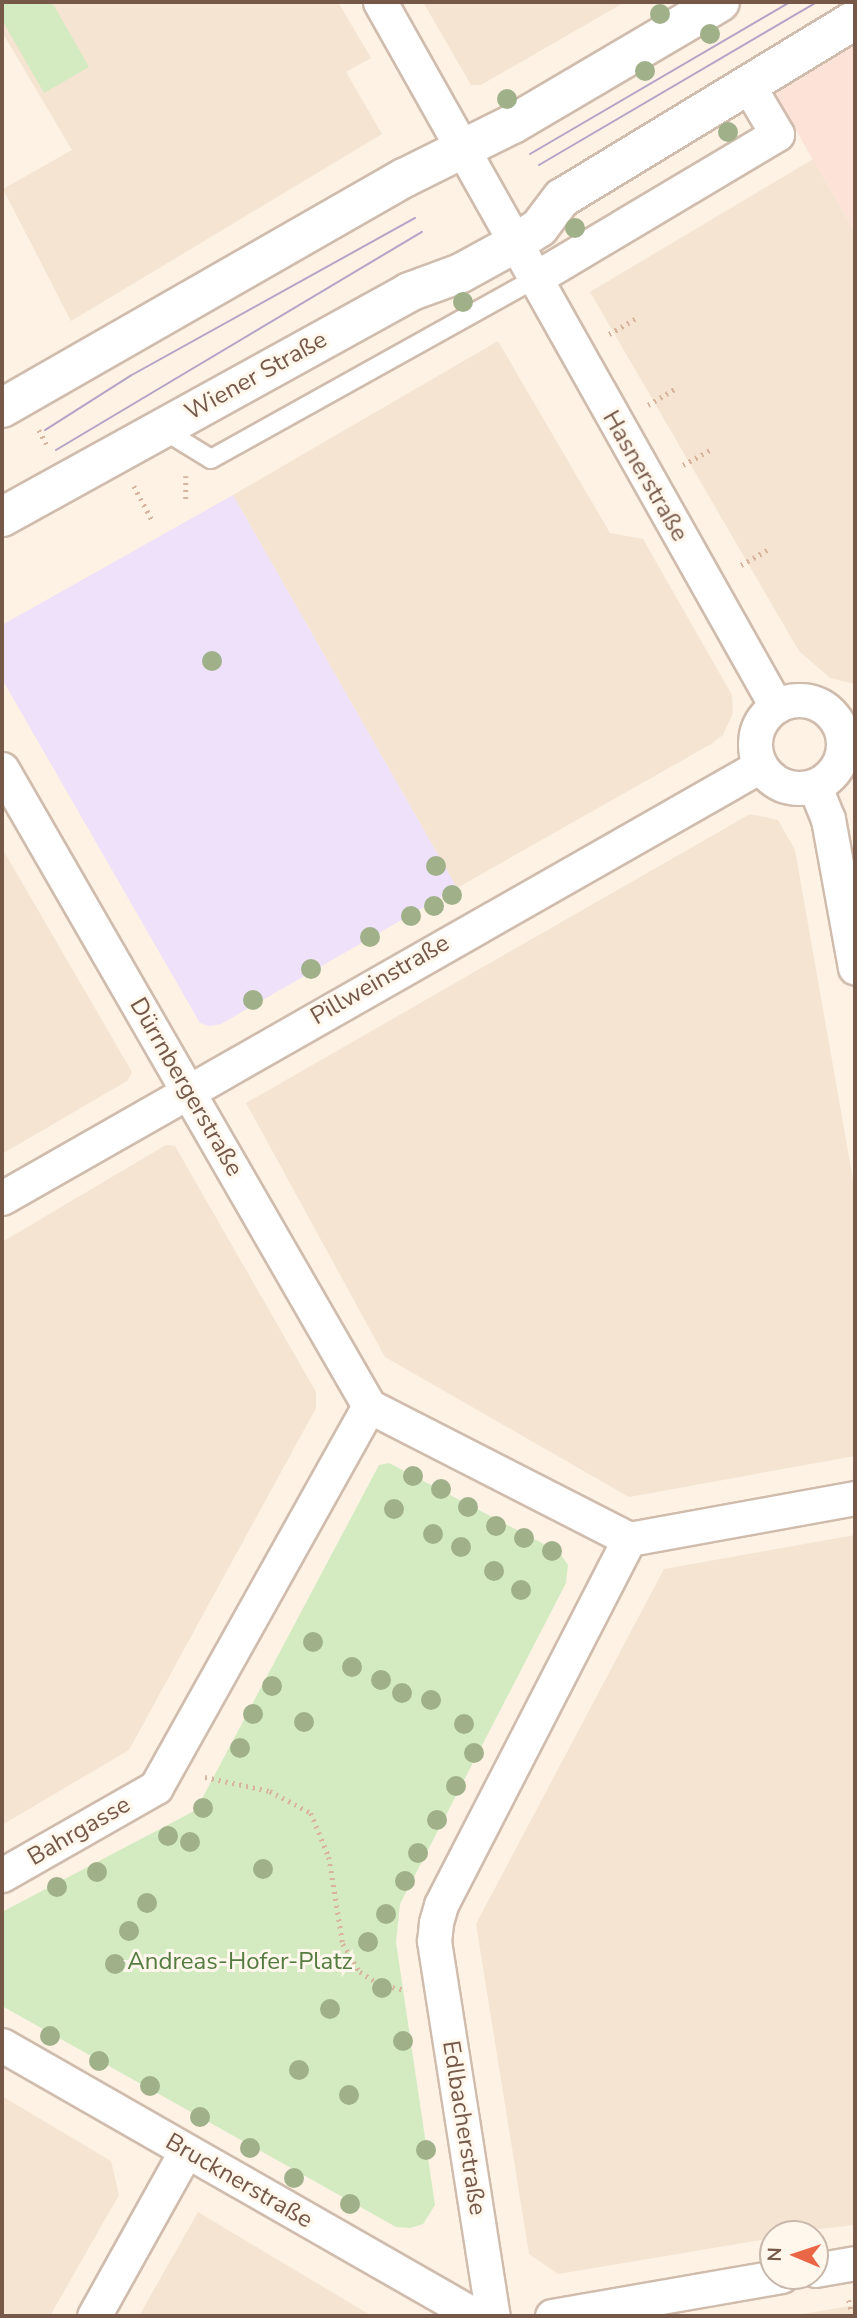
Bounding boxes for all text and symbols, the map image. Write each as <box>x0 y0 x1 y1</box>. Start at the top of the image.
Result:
street label: Wiener Straße <box>180 325 332 427</box>
street label: Hasnerstraße <box>596 406 694 546</box>
street label: Pillweinstraße <box>306 929 454 1031</box>
street label: Dürrnbergerstraße <box>123 993 249 1181</box>
street label: Bahrgasse <box>23 1790 135 1872</box>
park label: Andreas-Hofer-Platz <box>127 1948 353 1976</box>
street label: Edlbacherstraße <box>436 2039 492 2217</box>
street label: Brucknerstraße <box>160 2127 318 2235</box>
north arrow <box>759 2220 829 2290</box>
text: N <box>762 2247 788 2262</box>

